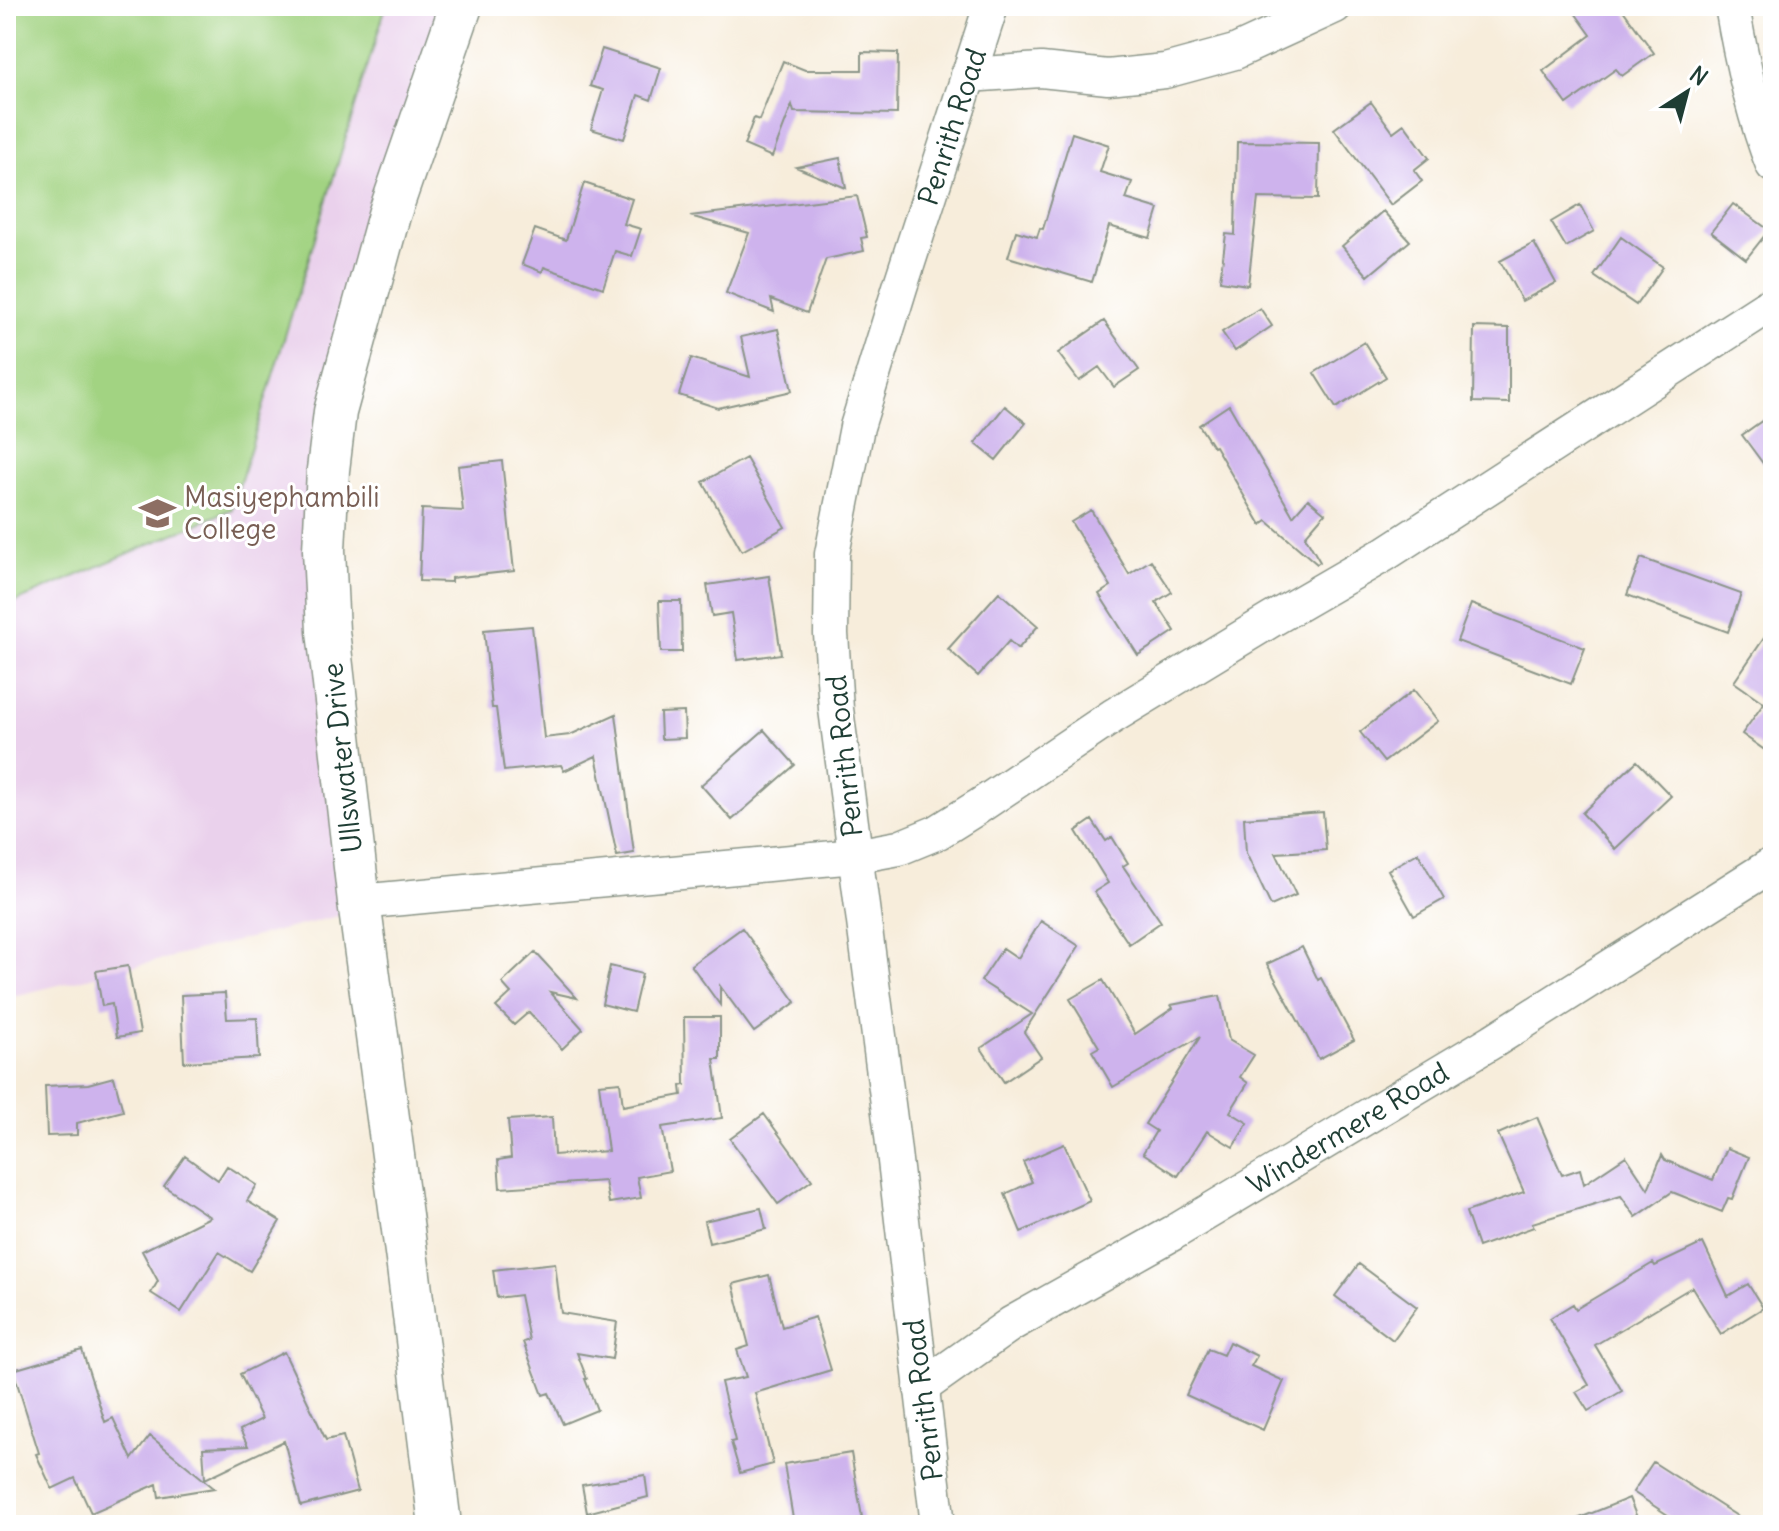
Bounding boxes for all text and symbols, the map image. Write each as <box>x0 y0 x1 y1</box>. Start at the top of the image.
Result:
street label: Penrith Road <box>910 44 994 210</box>
north arrow <box>1647 52 1727 132</box>
text: N <box>1684 60 1713 92</box>
place label: Masiyephambili College <box>184 479 379 547</box>
school or university icon: Masiyephambili College <box>139 494 177 532</box>
street label: Ullswater Drive <box>314 661 370 855</box>
street label: Penrith Road <box>818 673 870 839</box>
street label: Windermere Road <box>1240 1054 1455 1202</box>
street label: Penrith Road <box>895 1317 951 1483</box>

